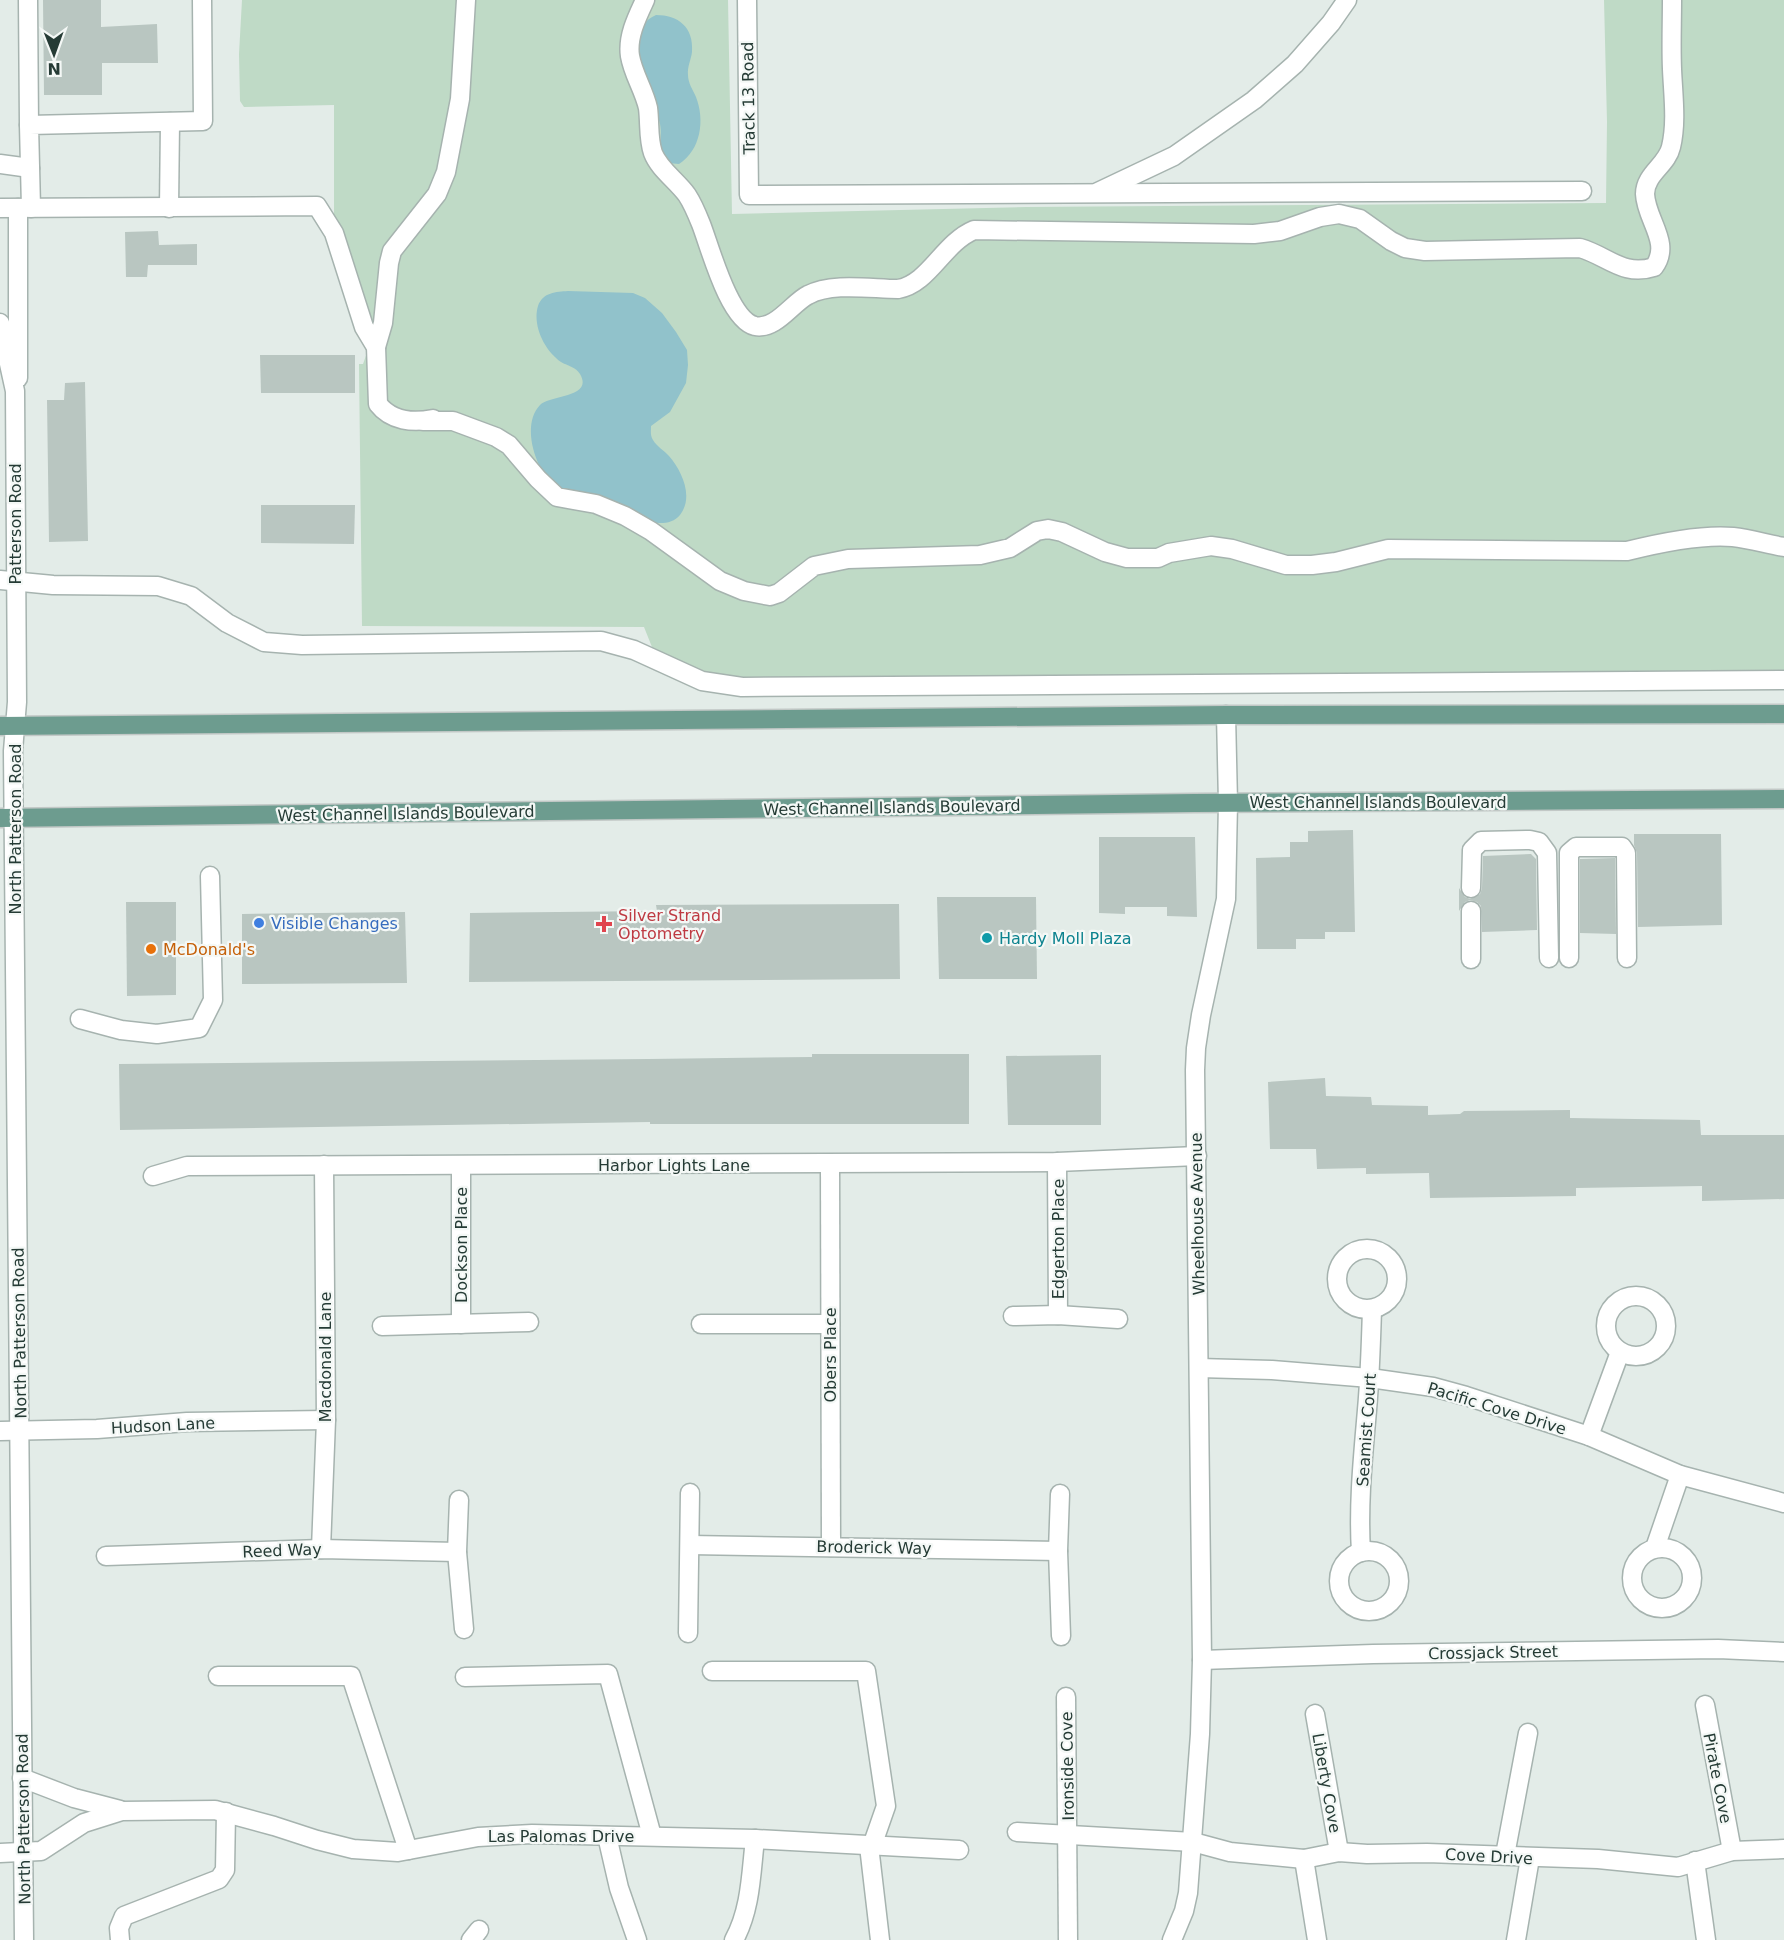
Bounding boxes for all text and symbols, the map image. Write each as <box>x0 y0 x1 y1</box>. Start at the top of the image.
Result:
north arrow <box>24 24 84 84</box>
street label: Track 13 Road <box>738 42 759 155</box>
text: N <box>47 59 61 78</box>
street label: Patterson Road <box>6 463 25 585</box>
street label: North Patterson Road <box>6 743 25 915</box>
street label: West Channel Islands Boulevard <box>1249 793 1507 812</box>
street label: West Channel Islands Boulevard <box>763 796 1021 819</box>
street label: West Channel Islands Boulevard <box>277 802 535 825</box>
place label: Silver Strand Optometry <box>618 906 721 943</box>
place label: Visible Changes <box>271 914 398 933</box>
marker: Silver Strand Optometry <box>595 915 613 933</box>
marker: Visible Changes <box>252 916 266 930</box>
place label: Hardy Moll Plaza <box>999 929 1132 948</box>
marker: Hardy Moll Plaza <box>980 931 994 945</box>
place label: McDonald's <box>163 940 255 959</box>
marker: McDonald's <box>144 942 158 956</box>
street label: Wheelhouse Avenue <box>1187 1132 1208 1296</box>
street label: Harbor Lights Lane <box>598 1156 750 1175</box>
street label: Edgerton Place <box>1049 1179 1068 1299</box>
street label: Dockson Place <box>452 1187 471 1303</box>
street label: North Patterson Road <box>9 1247 30 1419</box>
street label: Macdonald Lane <box>316 1292 335 1422</box>
street label: Obers Place <box>821 1307 840 1403</box>
street label: Seamist Court <box>1353 1373 1380 1487</box>
street label: Pacific Cove Drive <box>1425 1378 1568 1439</box>
street label: Hudson Lane <box>110 1413 216 1438</box>
street label: Broderick Way <box>816 1537 932 1558</box>
street label: Reed Way <box>242 1540 322 1561</box>
street label: Crossjack Street <box>1428 1642 1558 1663</box>
street label: Ironside Cove <box>1057 1711 1078 1821</box>
street label: Pirate Cove <box>1699 1731 1736 1825</box>
street label: Liberty Cove <box>1308 1732 1345 1834</box>
street label: North Patterson Road <box>13 1733 34 1905</box>
street label: Las Palomas Drive <box>488 1827 634 1846</box>
street label: Cove Drive <box>1445 1845 1533 1868</box>

